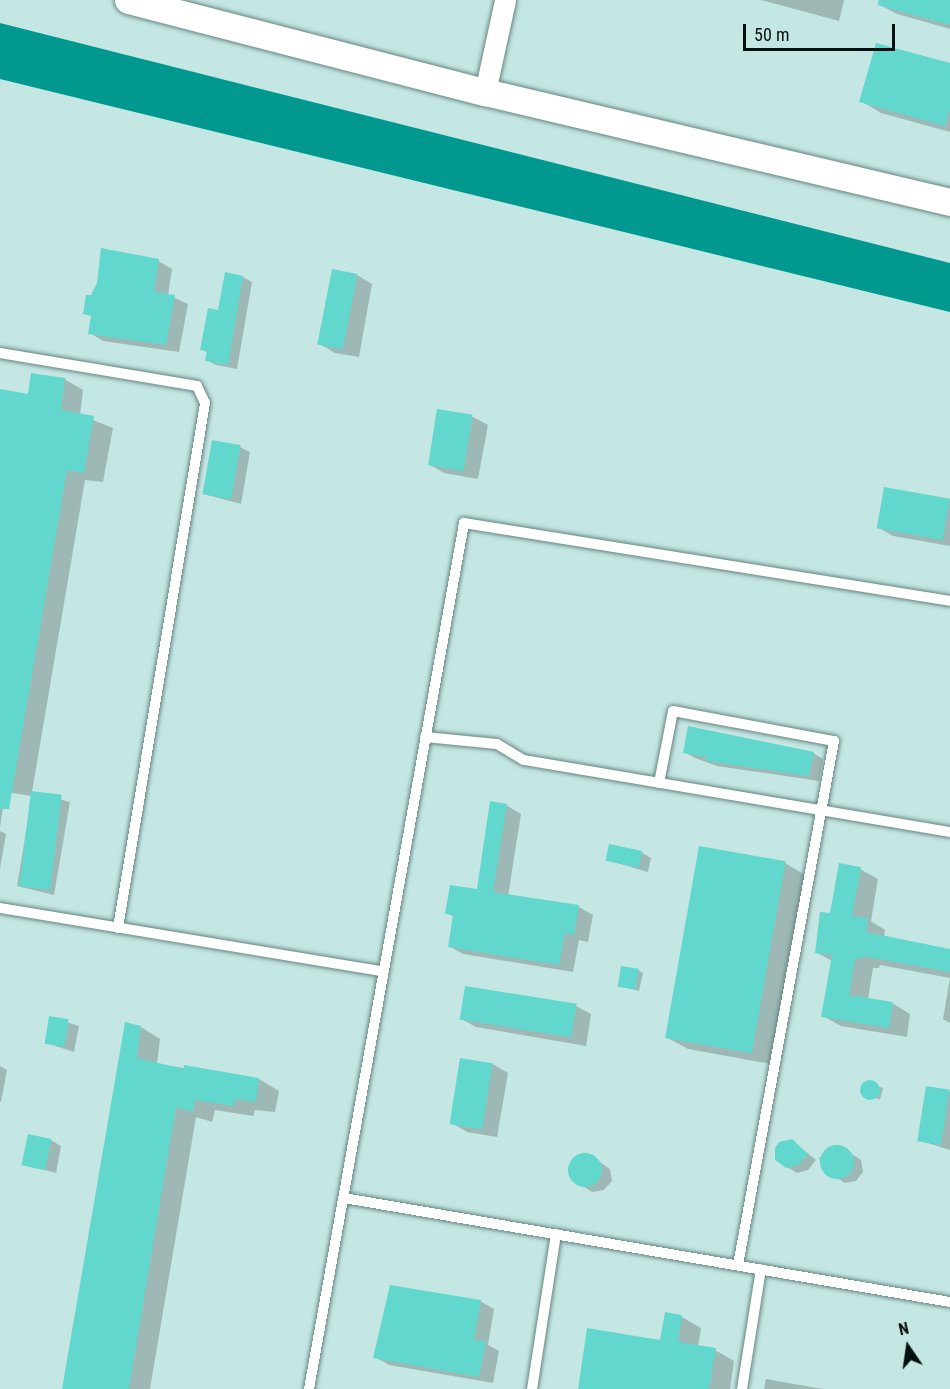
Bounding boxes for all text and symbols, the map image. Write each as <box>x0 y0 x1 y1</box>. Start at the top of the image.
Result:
scale bar <box>746 12 898 50</box>
text: 50 m <box>754 24 789 45</box>
north arrow <box>878 1317 938 1377</box>
text: N <box>897 1319 911 1339</box>

